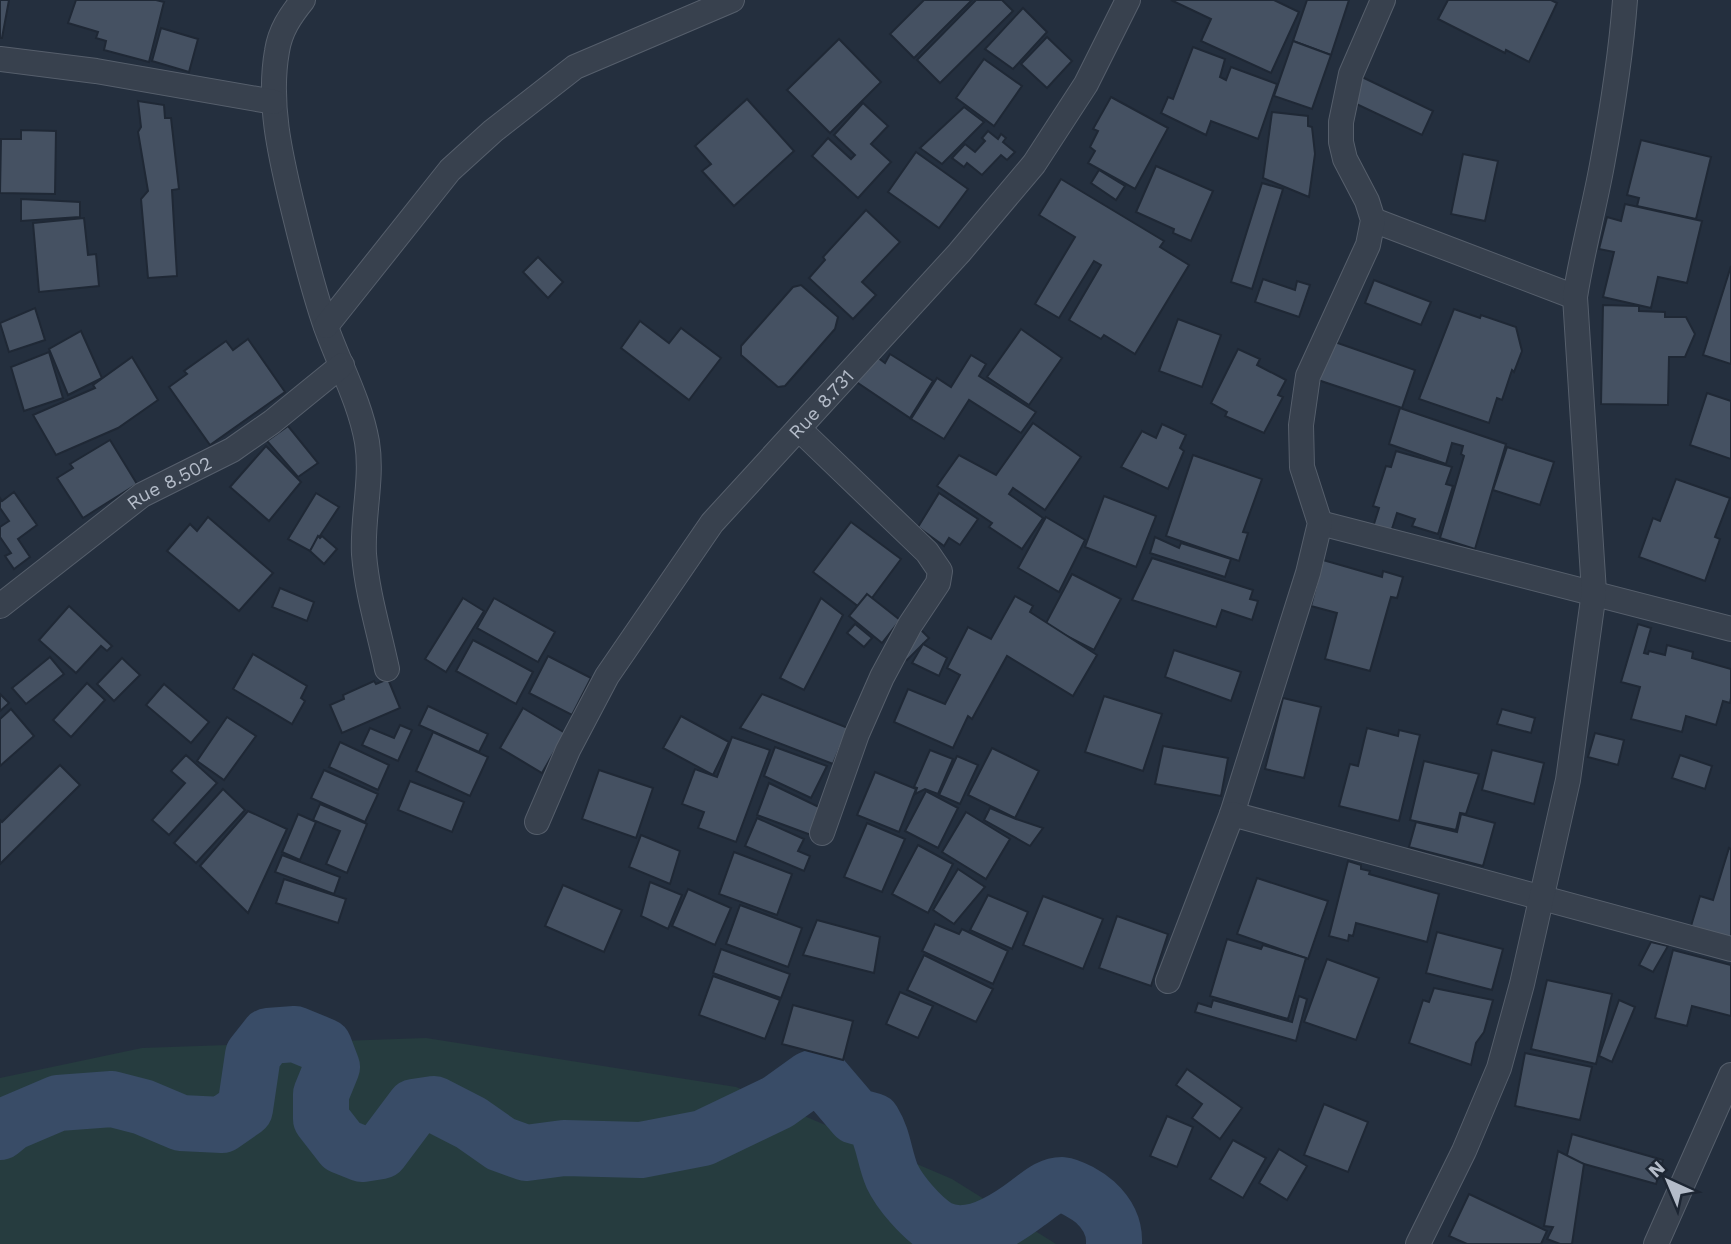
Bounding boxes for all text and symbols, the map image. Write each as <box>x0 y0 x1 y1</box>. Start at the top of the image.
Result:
street label: Rue 8.731 <box>783 364 858 443</box>
street label: Rue 8.502 <box>122 451 215 514</box>
north arrow <box>1633 1146 1703 1216</box>
text: N <box>1643 1156 1670 1182</box>

